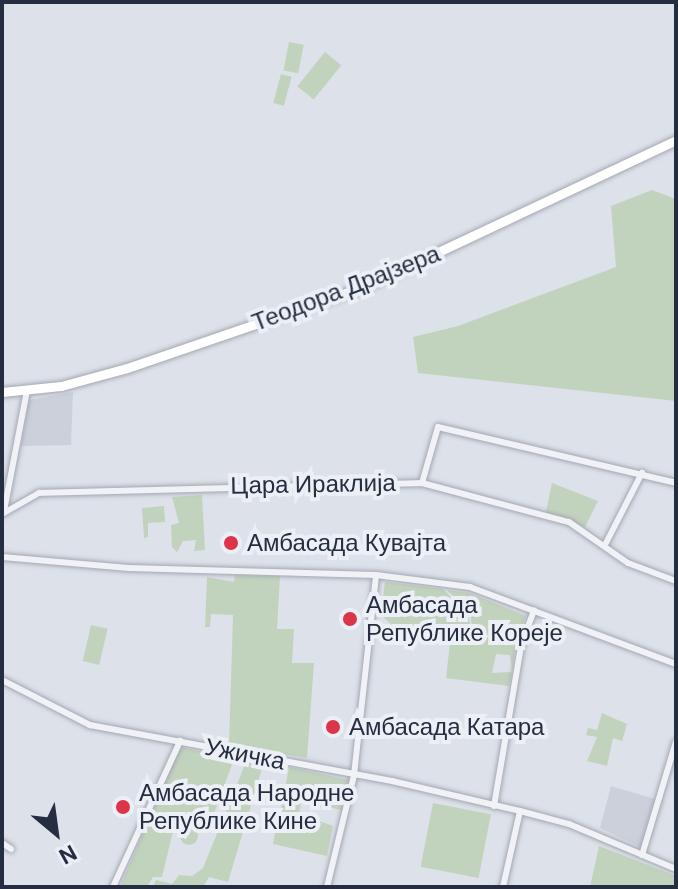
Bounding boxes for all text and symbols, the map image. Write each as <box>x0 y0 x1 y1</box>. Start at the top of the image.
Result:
street label: Теодора Драјзера <box>248 239 444 337</box>
street label: Цара Ираклија <box>230 468 396 500</box>
place label: Амбасада Кувајта <box>247 529 446 557</box>
marker: Амбасада Кувајта <box>222 534 240 552</box>
place label: Амбасада Републике Кореје <box>366 591 563 647</box>
marker: Амбасада Републике Кореје <box>341 610 359 628</box>
place label: Амбасада Катара <box>349 713 544 741</box>
marker: Амбасада Катара <box>324 718 342 736</box>
street label: Ужичка <box>203 732 287 776</box>
place label: Амбасада Народне Републике Кине <box>139 779 354 835</box>
north arrow <box>16 793 96 873</box>
marker: Амбасада Народне Републике Кине <box>114 798 132 816</box>
text: N <box>54 838 82 871</box>

